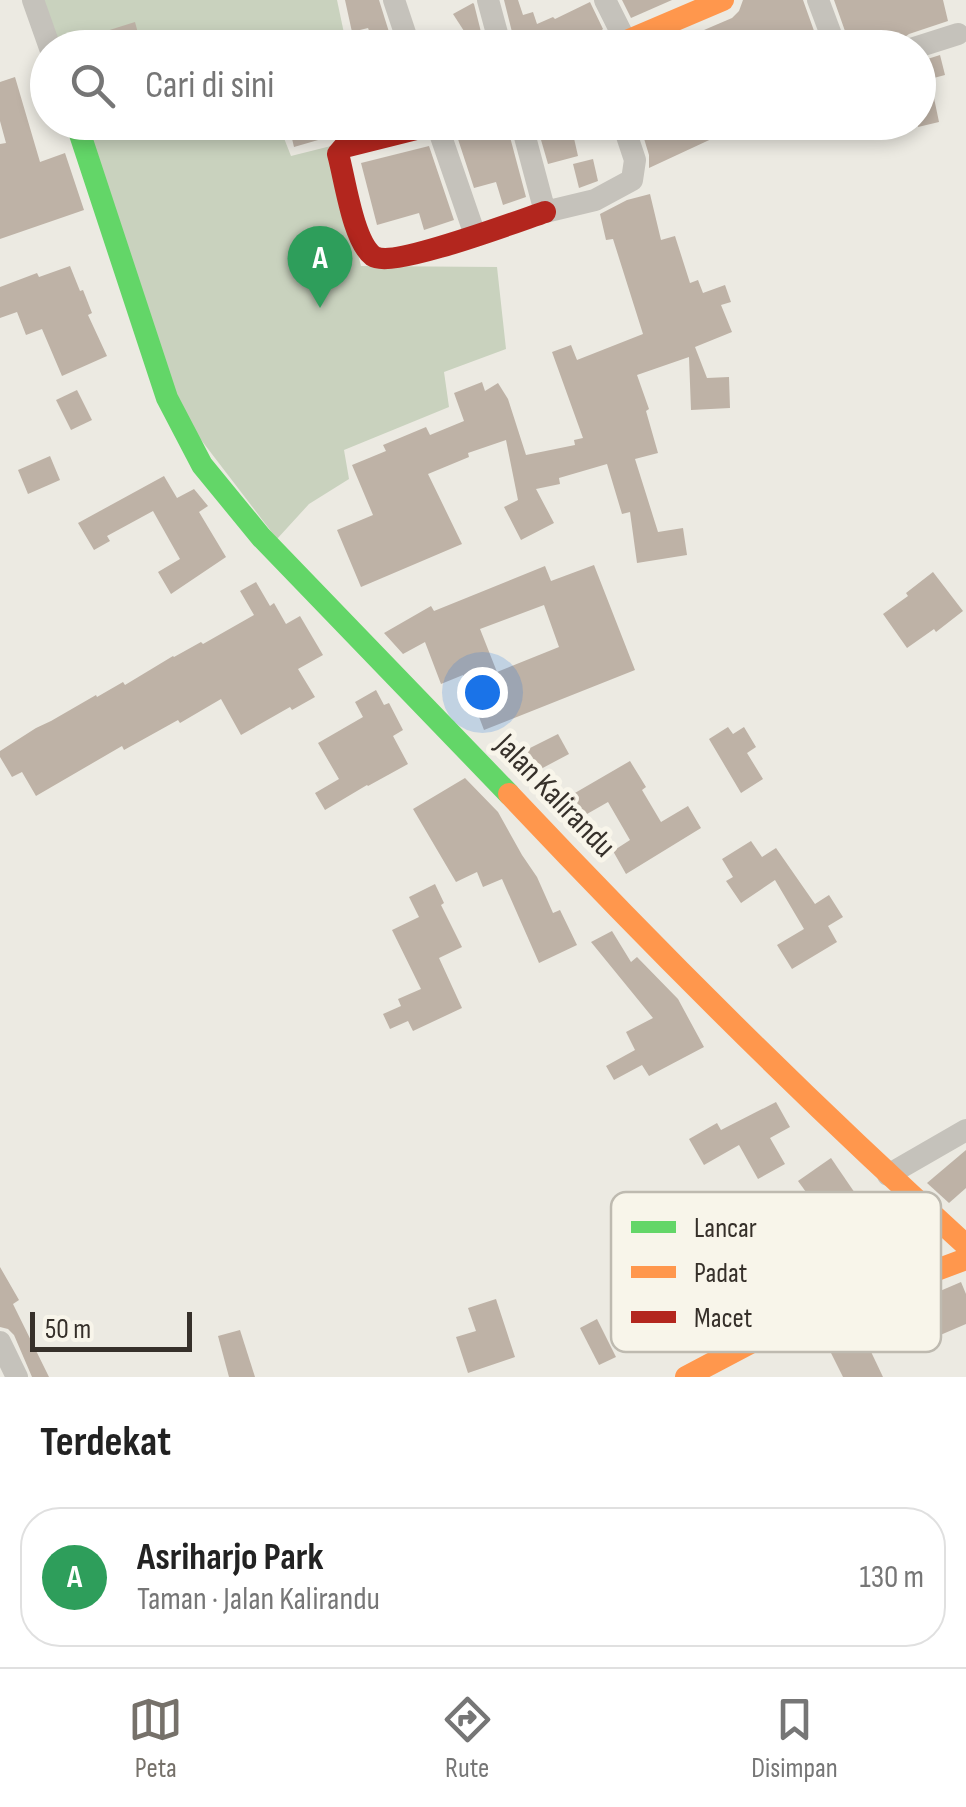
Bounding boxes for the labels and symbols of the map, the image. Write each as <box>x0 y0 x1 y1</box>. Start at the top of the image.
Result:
pin: A <box>288 226 352 308</box>
your location <box>457 667 508 718</box>
street label: Jalan Kalirandu <box>486 725 623 866</box>
legend <box>611 1192 941 1352</box>
text: Lancar <box>694 1212 757 1245</box>
text: Padat <box>694 1257 747 1290</box>
text: Macet <box>694 1302 752 1335</box>
scale bar <box>30 1307 192 1352</box>

